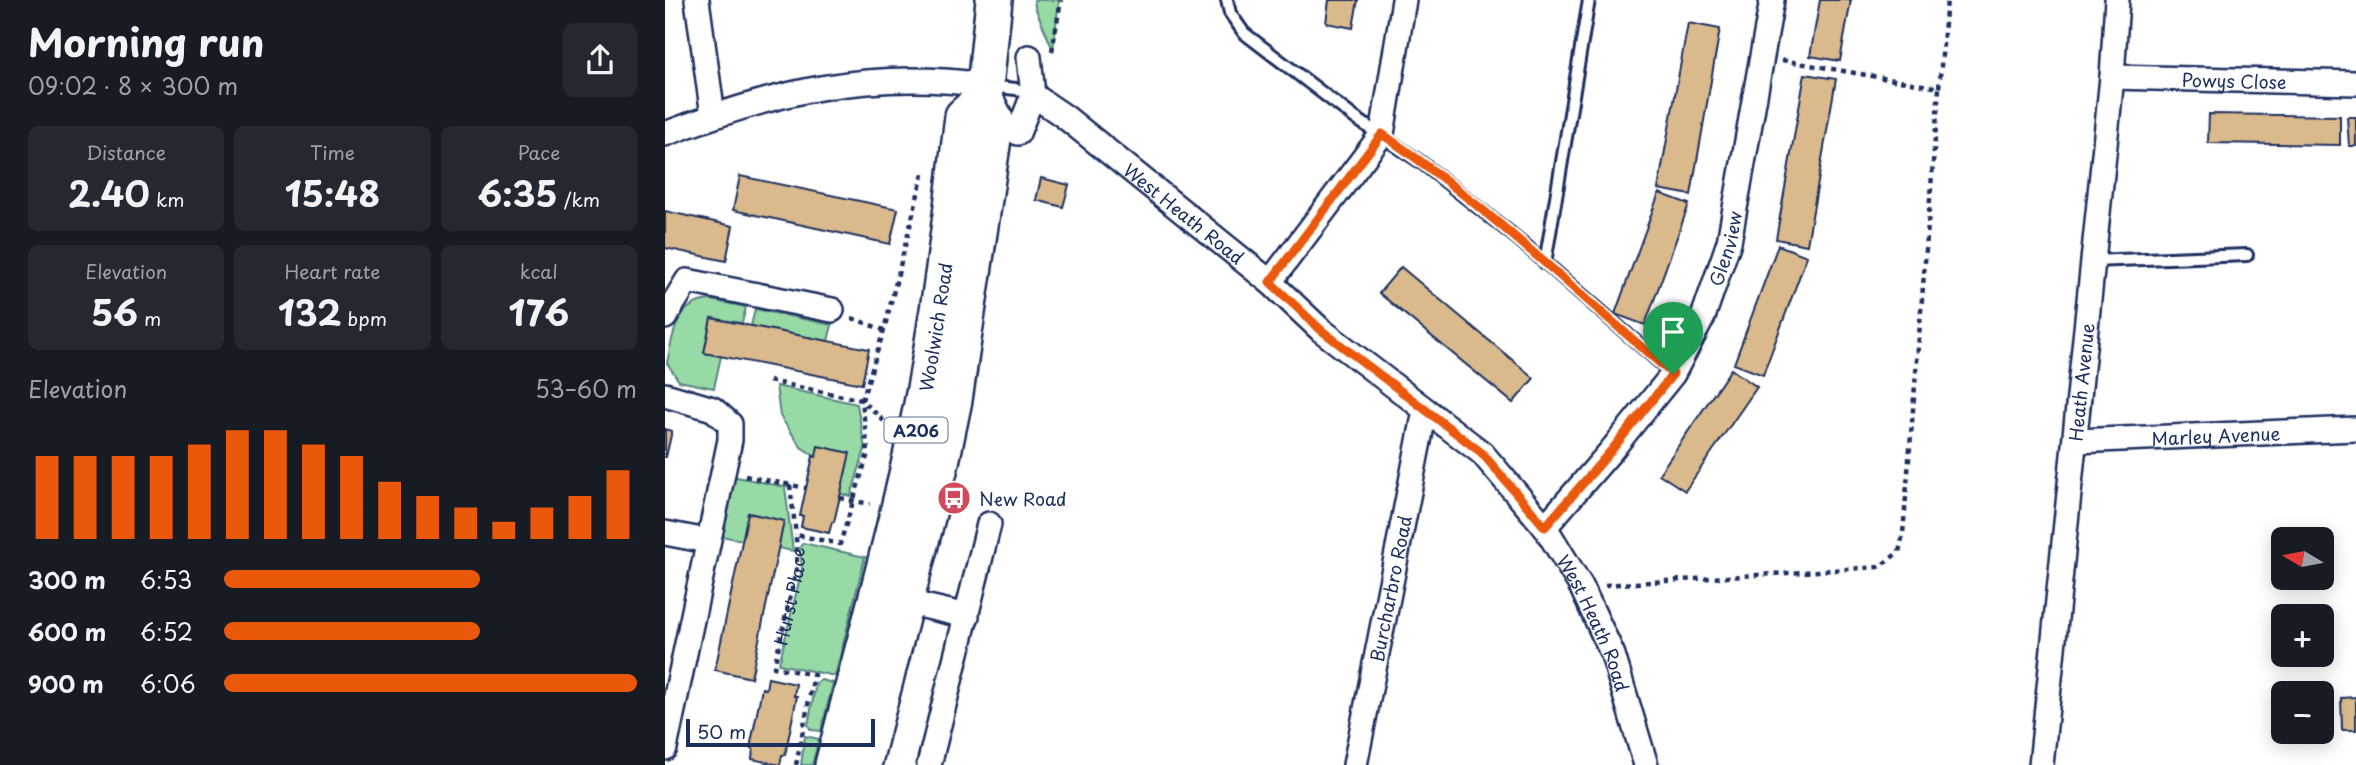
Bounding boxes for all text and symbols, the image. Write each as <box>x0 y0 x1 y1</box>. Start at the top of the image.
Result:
text: Morning run <box>28 13 264 70</box>
button: share <box>563 23 637 97</box>
street label: Powys Close <box>2181 65 2287 95</box>
text: 09:02 · 8 × 300 m <box>28 68 238 103</box>
text: Distance <box>86 138 166 166</box>
text: Time <box>310 138 355 166</box>
text: Pace <box>517 138 560 166</box>
street label: West Heath Road <box>1118 156 1251 270</box>
text: 2.40 <box>68 166 150 219</box>
text: 15:48 <box>285 166 380 219</box>
text: 6:35 <box>478 166 558 219</box>
text: km <box>150 185 185 213</box>
text: /km <box>558 185 600 213</box>
street label: Glenview <box>1701 209 1748 290</box>
text: Elevation <box>85 257 167 285</box>
text: Heart rate <box>285 257 380 285</box>
text: kcal <box>520 257 558 285</box>
street label: Woolwich Road <box>911 261 958 394</box>
text: 56 <box>91 285 138 338</box>
text: 132 <box>278 285 341 338</box>
text: 176 <box>509 285 569 338</box>
pin <box>1643 302 1703 374</box>
text: m <box>138 304 161 332</box>
text: bpm <box>341 304 387 332</box>
icon: arrive <box>1654 313 1692 351</box>
street label: Heath Avenue <box>2061 322 2100 442</box>
text: Elevation <box>28 371 127 406</box>
text: 53–60 m <box>535 371 637 406</box>
road number: A206 <box>884 418 947 442</box>
street label: Marley Avenue <box>2151 419 2281 451</box>
bus stop icon: New Road <box>935 479 973 517</box>
place label: New Road <box>979 485 1067 512</box>
street label: Burcharbro Road <box>1362 513 1418 664</box>
north arrow <box>2271 527 2335 590</box>
map controls <box>2271 527 2334 744</box>
street label: Hurst Place <box>766 547 810 648</box>
street label: West Heath Road <box>1551 549 1637 694</box>
text: 300 m <box>28 562 106 597</box>
text: 6:53 <box>140 562 192 597</box>
button: + <box>2271 604 2334 667</box>
text: 600 m <box>28 614 106 649</box>
text: 6:52 <box>140 614 193 649</box>
text: 900 m <box>28 666 104 701</box>
text: 6:06 <box>140 666 196 701</box>
button: − <box>2271 681 2334 744</box>
scale bar <box>686 716 875 748</box>
text: 50 m <box>697 717 746 745</box>

